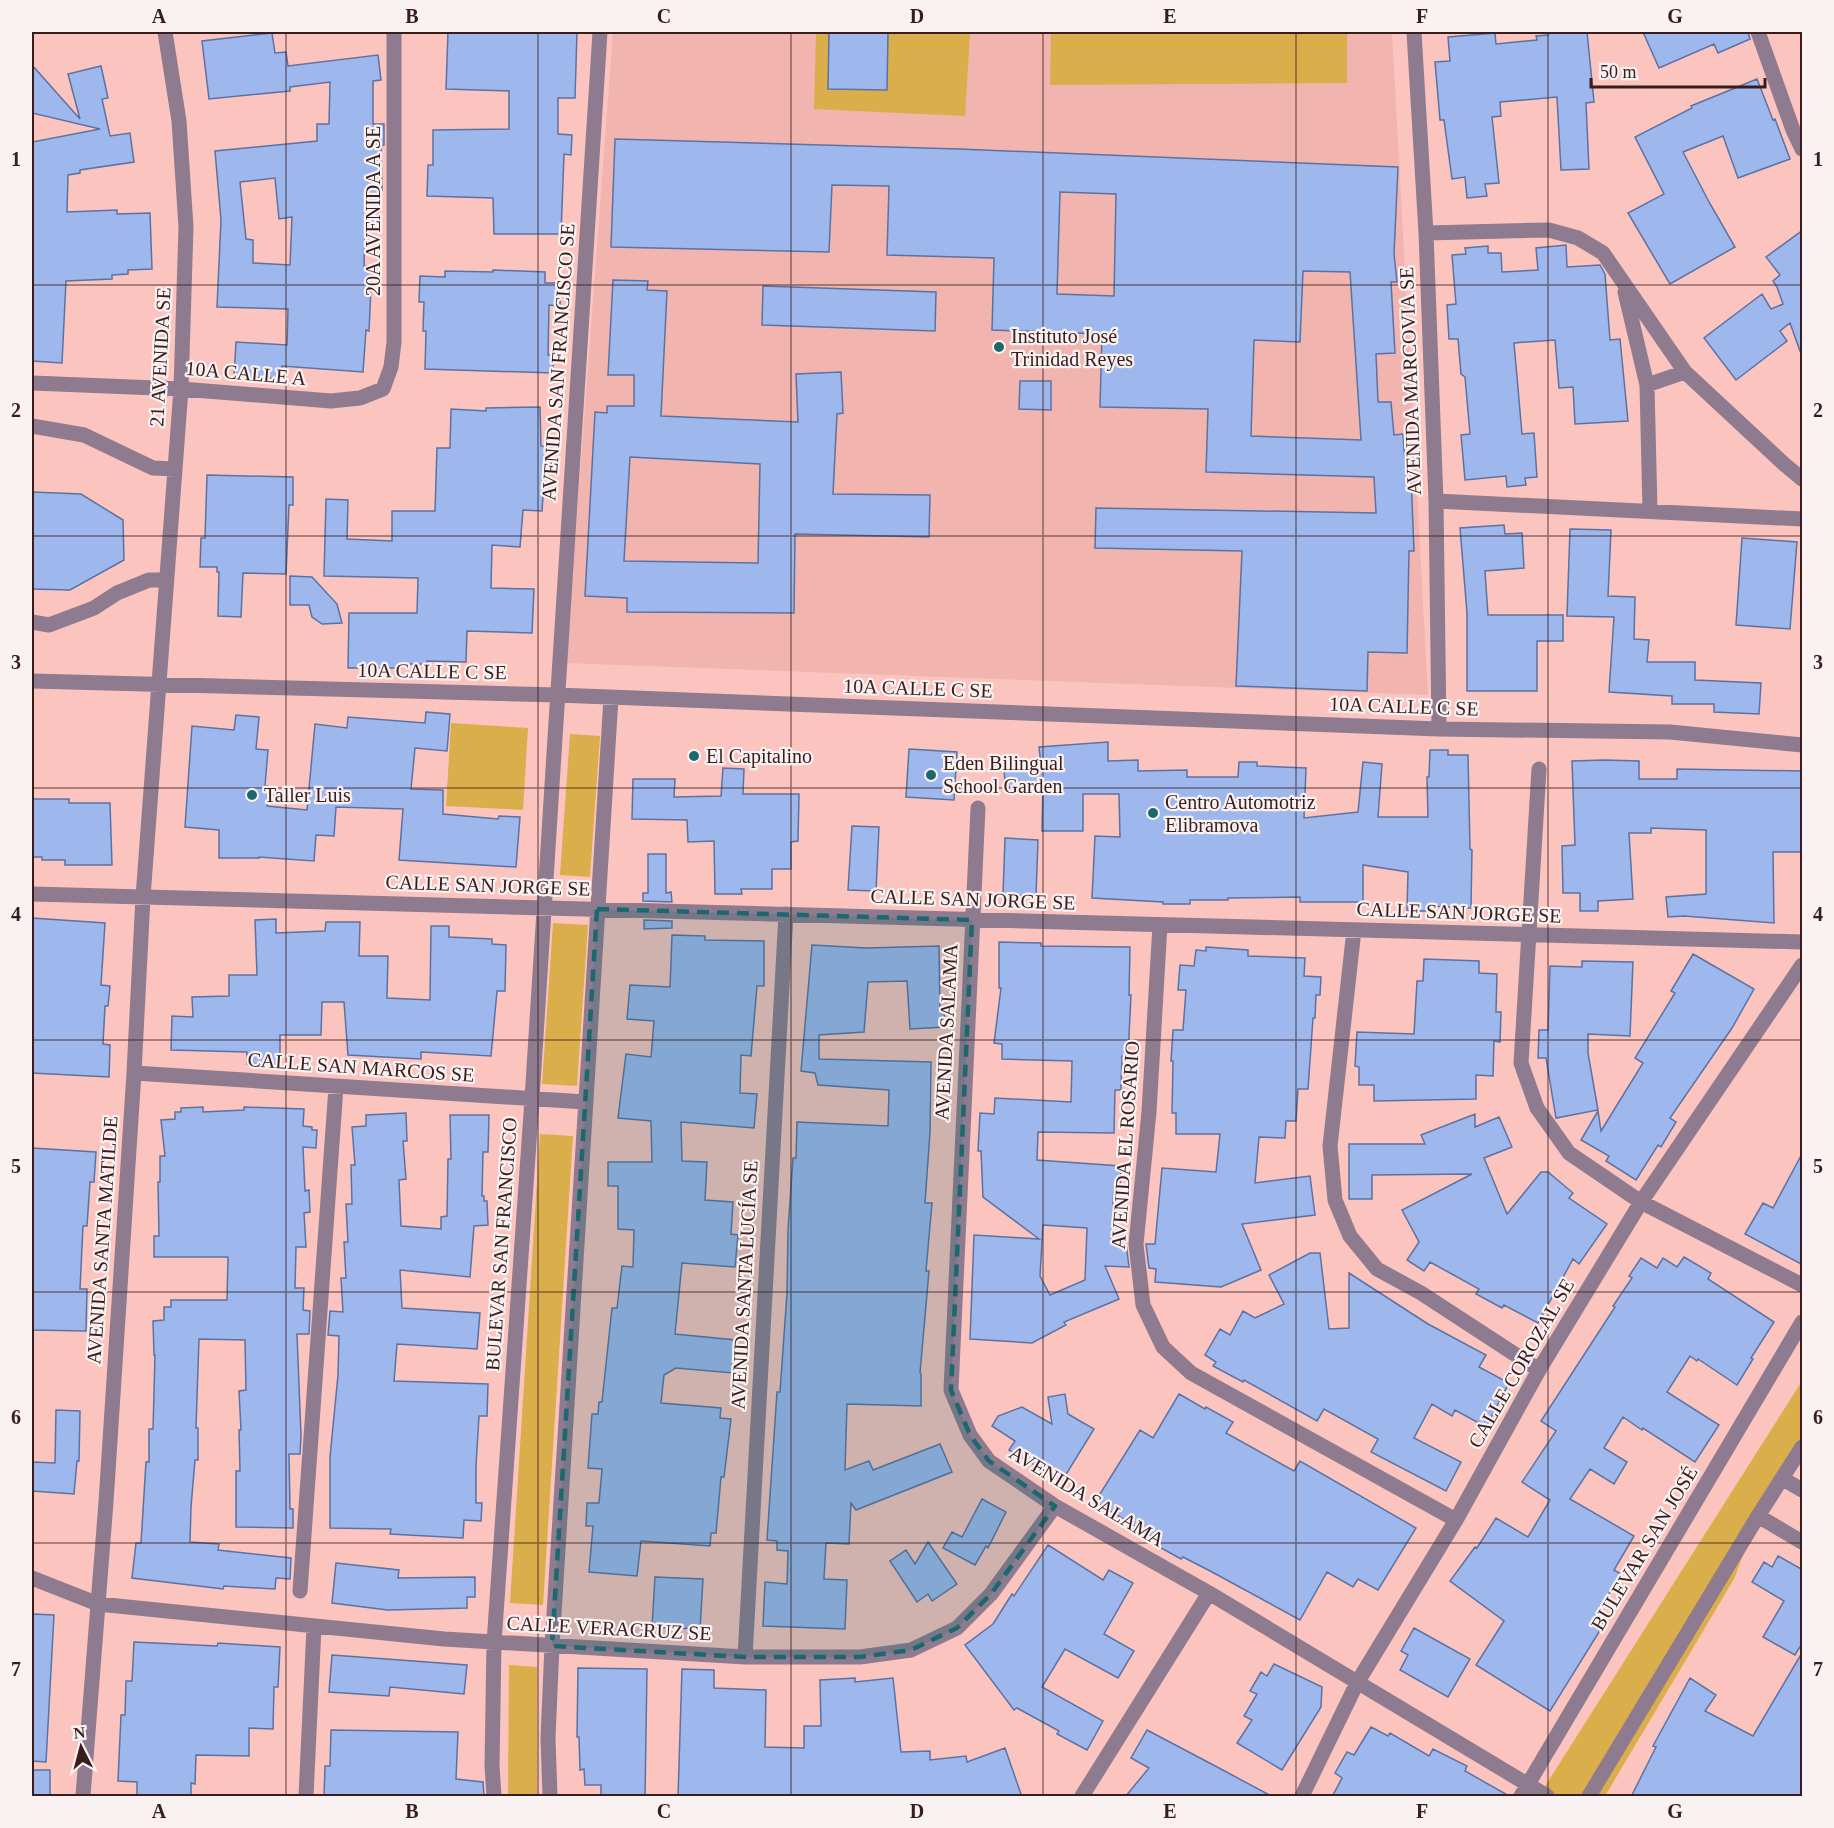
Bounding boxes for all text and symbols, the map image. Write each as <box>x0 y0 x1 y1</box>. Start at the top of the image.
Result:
text: A <box>152 5 167 27</box>
text: B <box>405 5 419 27</box>
text: C <box>657 5 671 27</box>
text: D <box>910 5 924 27</box>
text: E <box>1163 5 1177 27</box>
text: F <box>1416 5 1428 27</box>
text: G <box>1667 5 1683 27</box>
scale bar <box>1591 51 1765 89</box>
text: 50 m <box>1600 62 1637 82</box>
street label: 20A AVENIDA A SE <box>362 126 384 296</box>
text: 1 <box>11 148 21 170</box>
text: 1 <box>1813 148 1823 170</box>
street label: AVENIDA SAN FRANCISCO SE <box>537 223 579 501</box>
street label: AVENIDA MARCOVIA SE <box>1395 266 1425 496</box>
street label: 21 AVENIDA SE <box>145 287 175 427</box>
place label: Instituto José Trinidad Reyes <box>1011 325 1133 371</box>
marker: Instituto José Trinidad Reyes <box>992 340 1006 354</box>
street label: 10A CALLE A <box>185 357 308 389</box>
text: 2 <box>11 399 21 421</box>
text: 2 <box>1813 399 1823 421</box>
text: 3 <box>11 651 21 673</box>
text: 3 <box>1813 651 1823 673</box>
street label: 10A CALLE C SE <box>357 659 507 683</box>
street label: 10A CALLE C SE <box>843 674 993 702</box>
street label: 10A CALLE C SE <box>1329 692 1479 720</box>
place label: El Capitalino <box>706 745 812 768</box>
marker: El Capitalino <box>687 749 701 763</box>
place label: Eden Bilingual School Garden <box>943 752 1064 797</box>
marker: Eden Bilingual School Garden <box>924 768 938 782</box>
place label: Taller Luis <box>264 784 351 806</box>
marker: Taller Luis <box>245 788 259 802</box>
place label: Centro Automotriz Elibramova <box>1165 791 1316 836</box>
marker: Centro Automotriz Elibramova <box>1146 806 1160 820</box>
street label: CALLE SAN JORGE SE <box>385 870 591 900</box>
street label: CALLE SAN JORGE SE <box>870 884 1076 914</box>
street label: CALLE SAN JORGE SE <box>1356 897 1562 927</box>
text: 4 <box>11 903 21 925</box>
text: 4 <box>1813 903 1823 925</box>
street label: AVENIDA SALAMA <box>930 943 962 1121</box>
street label: AVENIDA EL ROSARIO <box>1107 1040 1143 1250</box>
street label: CALLE SAN MARCOS SE <box>247 1048 475 1086</box>
street label: AVENIDA SANTA MATILDE <box>82 1115 122 1365</box>
street label: BULEVAR SAN FRANCISCO <box>481 1116 521 1372</box>
text: 5 <box>11 1155 21 1177</box>
text: 5 <box>1813 1155 1823 1177</box>
street label: AVENIDA SANTA LUCÍA SE <box>726 1160 762 1410</box>
street label: CALLE COROZAL SE <box>1464 1275 1578 1451</box>
text: 6 <box>11 1406 21 1428</box>
text: 6 <box>1813 1406 1823 1428</box>
street label: AVENIDA SALAMA <box>1006 1441 1169 1551</box>
street label: BULEVAR SAN JOSÉ <box>1586 1462 1702 1634</box>
street label: CALLE VERACRUZ SE <box>506 1612 712 1644</box>
text: 7 <box>11 1658 21 1680</box>
text: 7 <box>1813 1658 1823 1680</box>
north arrow <box>51 1717 111 1777</box>
text: N <box>73 1723 87 1742</box>
text: A <box>152 1800 167 1822</box>
text: B <box>405 1800 419 1822</box>
text: C <box>657 1800 671 1822</box>
text: D <box>910 1800 924 1822</box>
text: E <box>1163 1800 1177 1822</box>
text: F <box>1416 1800 1428 1822</box>
text: G <box>1667 1800 1683 1822</box>

